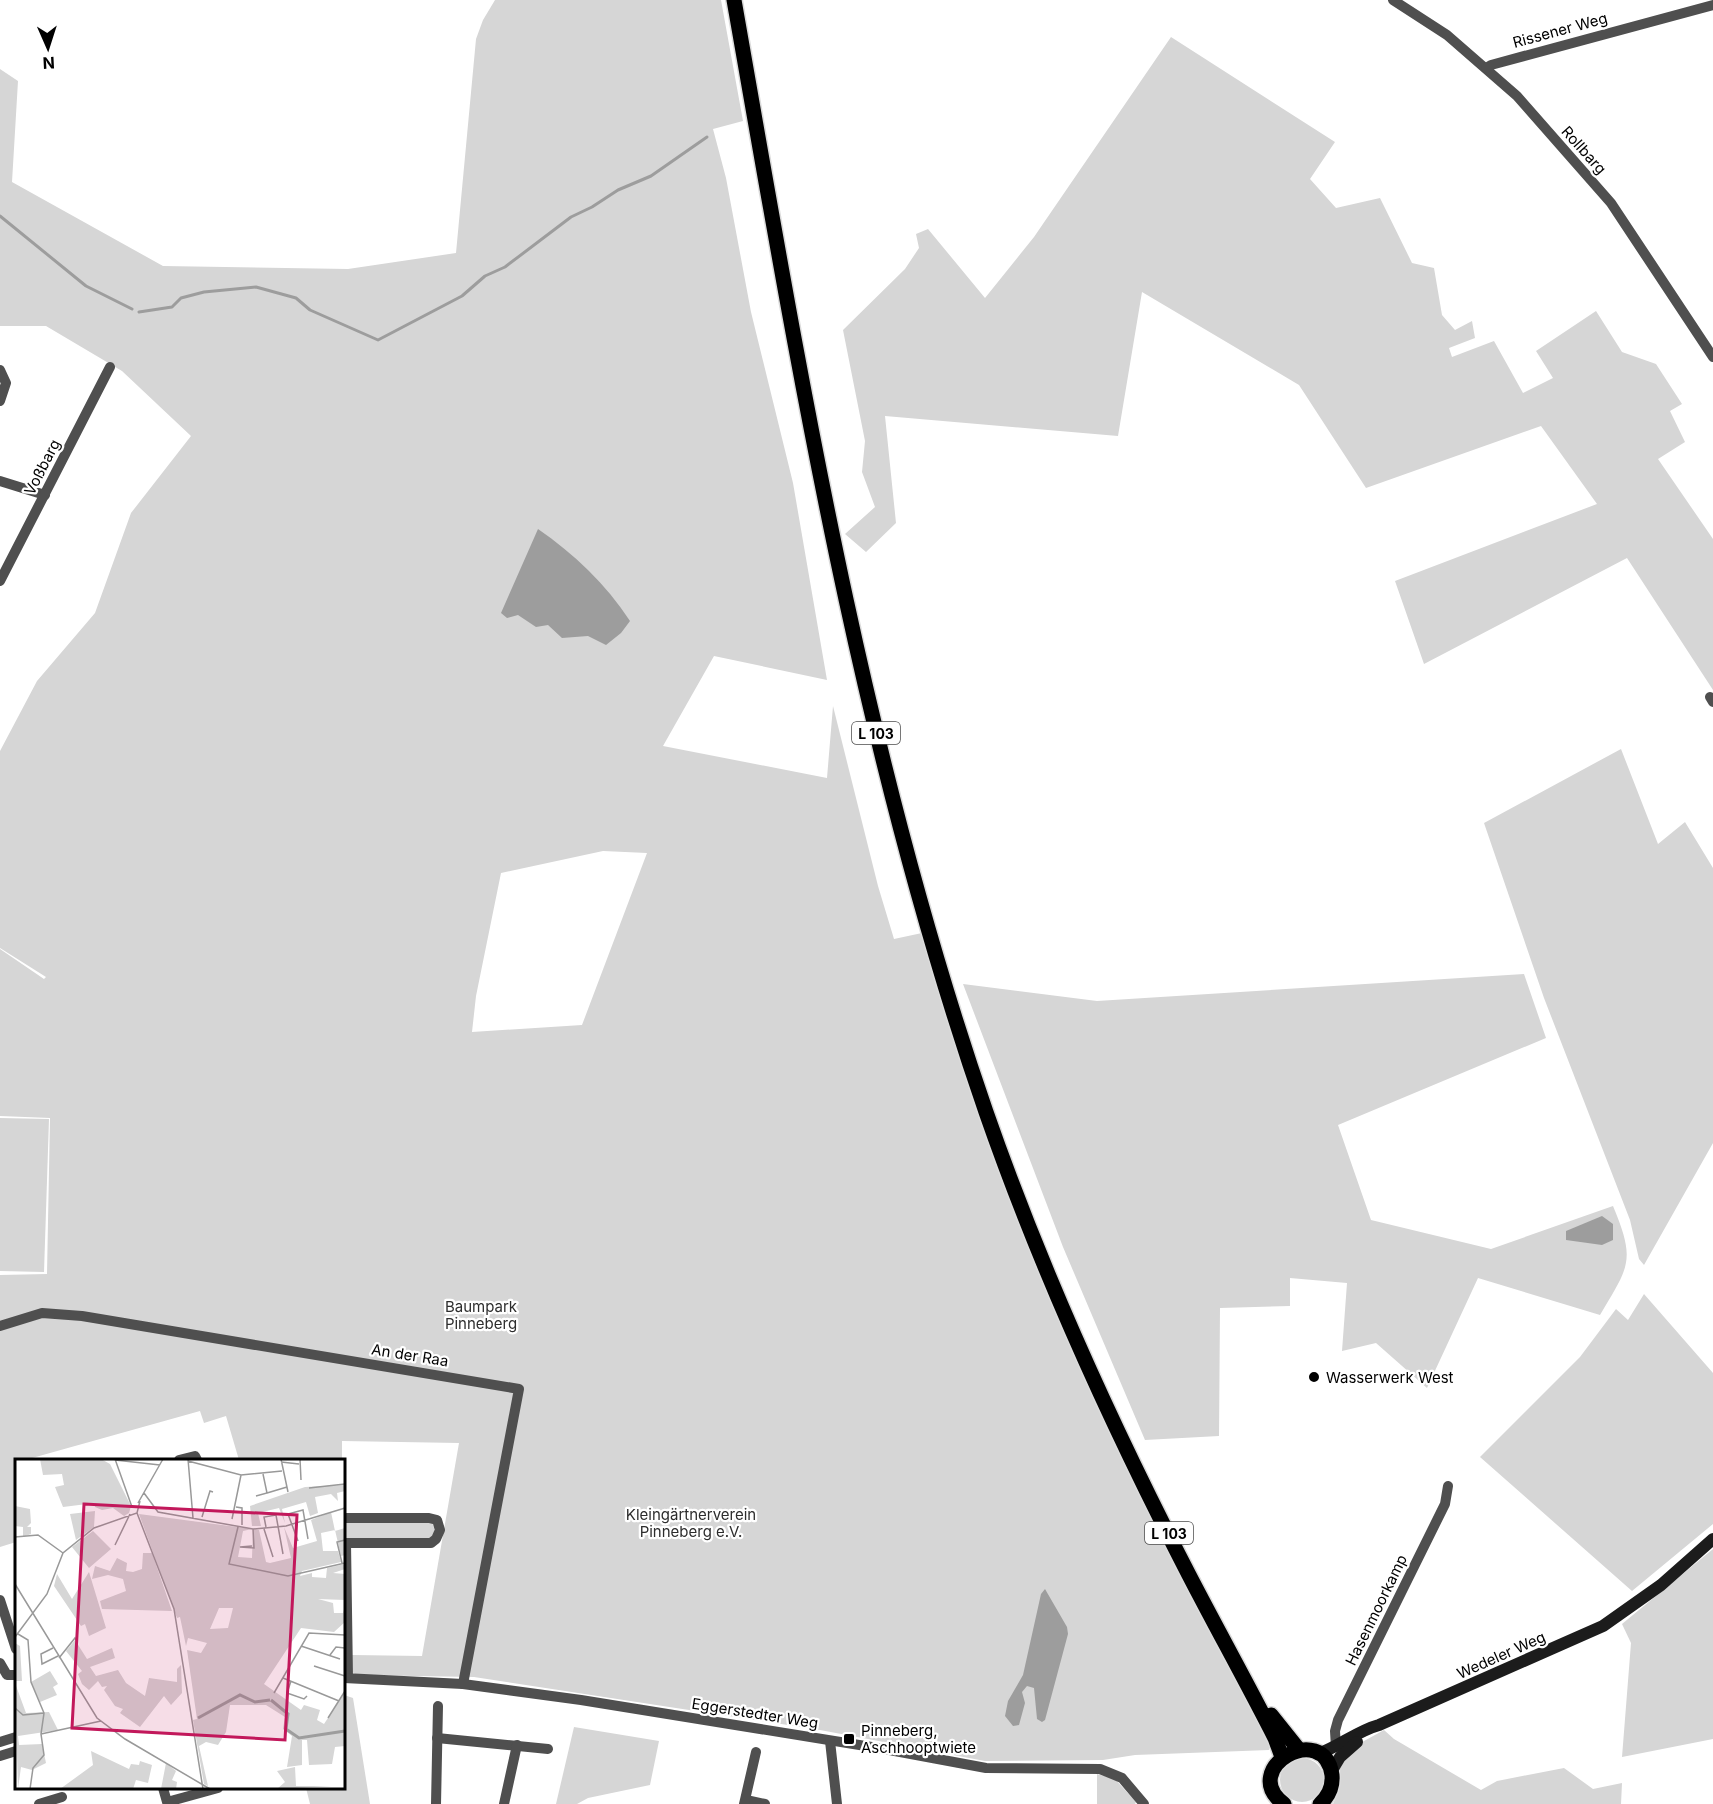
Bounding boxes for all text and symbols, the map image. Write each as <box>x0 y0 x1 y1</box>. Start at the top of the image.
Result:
street label: Rissener Weg <box>1511 8 1609 52</box>
north arrow <box>18 18 78 78</box>
text: N <box>42 53 55 73</box>
street label: Rollbarg <box>1558 122 1610 178</box>
street label: Voßbarg <box>20 436 64 498</box>
road number: L 103 <box>852 722 900 744</box>
park label: Baumpark Pinneberg <box>445 1297 518 1333</box>
street label: An der Raa <box>370 1340 450 1370</box>
place label: Wasserwerk West <box>1326 1368 1454 1387</box>
marker: Wasserwerk West <box>1307 1370 1321 1384</box>
inset map <box>15 1459 345 1789</box>
park label: Kleingärtnerverein Pinneberg e.V. <box>626 1505 756 1541</box>
road number: L 103 <box>1145 1522 1193 1544</box>
street label: Hasenmoorkamp <box>1341 1551 1411 1669</box>
street label: Wedeler Weg <box>1454 1627 1548 1683</box>
street label: Eggerstedter Weg <box>690 1694 820 1732</box>
place label: Pinneberg, Aschhooptwiete <box>861 1721 976 1757</box>
marker: Pinneberg, Aschhooptwiete <box>842 1732 856 1746</box>

